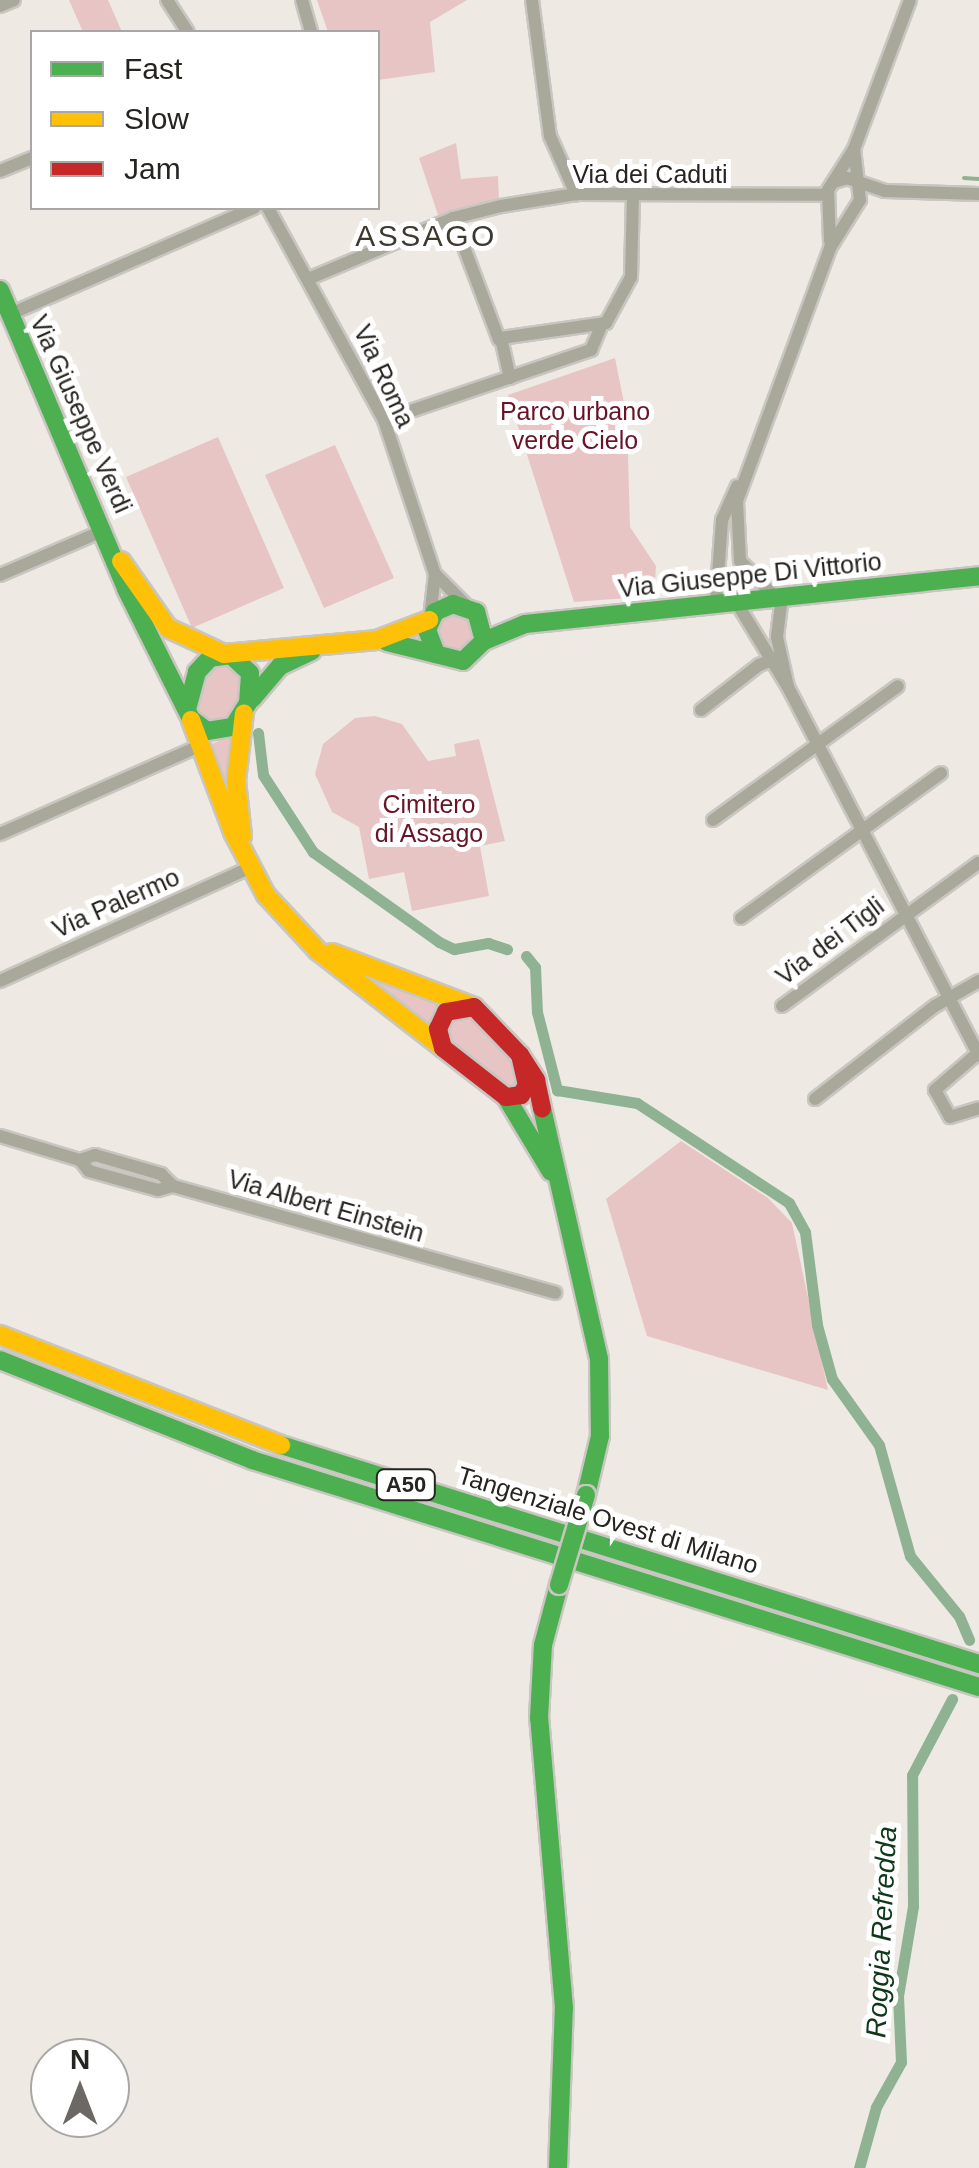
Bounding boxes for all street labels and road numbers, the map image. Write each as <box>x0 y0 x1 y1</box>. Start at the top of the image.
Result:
street label: Via dei Caduti <box>572 159 728 189</box>
street label: Via Giuseppe Verdi <box>24 310 138 518</box>
street label: Via Roma <box>347 320 421 432</box>
street label: Via Giuseppe Di Vittorio <box>617 546 883 604</box>
street label: Via Palermo <box>48 862 184 944</box>
street label: Via dei Tigli <box>770 891 890 991</box>
street label: Via Albert Einstein <box>224 1163 428 1249</box>
street label: Tangenziale Ovest di Milano <box>454 1460 762 1580</box>
road number: A50 <box>374 1468 438 1502</box>

